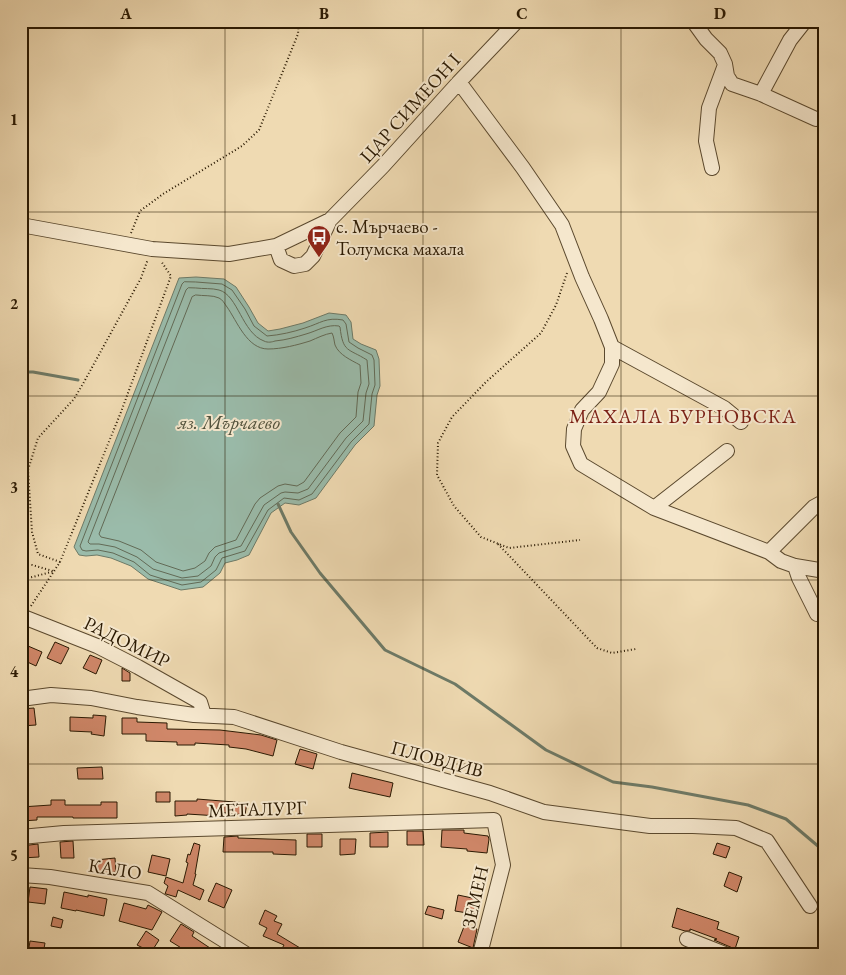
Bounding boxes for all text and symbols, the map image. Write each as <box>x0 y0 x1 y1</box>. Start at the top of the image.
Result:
text: A <box>119 3 132 24</box>
text: B <box>319 3 329 24</box>
text: C <box>516 3 528 24</box>
text: D <box>714 3 726 24</box>
street label: ЦАР СИМЕОН I <box>354 48 466 168</box>
text: 1 <box>10 109 18 130</box>
place label: с. Мърчаево - Толумска махала <box>336 214 465 261</box>
bus stop icon: с. Мърчаево - Толумска махала <box>306 224 332 258</box>
text: 2 <box>10 293 19 314</box>
district label: МАХАЛА БУРНОВСКА <box>569 403 797 429</box>
water label: яз. Мърчаево <box>177 409 280 435</box>
text: 3 <box>10 477 18 498</box>
street label: РАДОМИР <box>80 610 175 674</box>
text: 4 <box>10 661 19 682</box>
street label: ПЛОВДИВ <box>388 735 486 783</box>
street label: МЕТАЛУРГ <box>208 795 307 823</box>
text: 5 <box>10 845 18 866</box>
street label: КАЛО <box>87 852 143 886</box>
street label: ЗЕМЕН <box>456 863 494 931</box>

